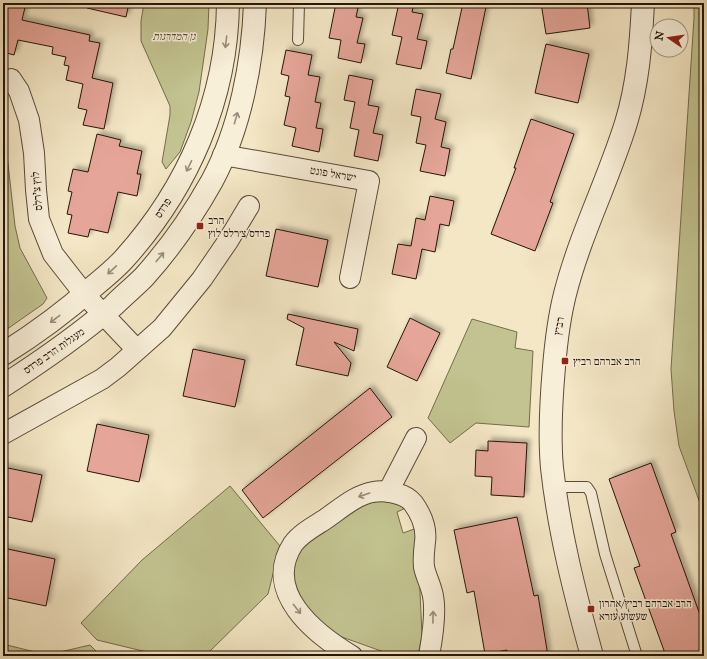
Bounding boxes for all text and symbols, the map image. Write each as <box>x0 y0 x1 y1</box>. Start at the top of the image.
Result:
north arrow <box>649 18 689 58</box>
text: N <box>652 29 667 42</box>
park label: גן המדרגות <box>152 30 197 43</box>
one-way arrow <box>222 35 229 48</box>
one-way arrow <box>233 112 240 125</box>
one-way arrow <box>185 160 192 172</box>
street label: ישראל פונט <box>309 164 357 184</box>
street label: לוץ צ'רלס <box>29 171 45 211</box>
street label: פרדס <box>152 195 174 220</box>
place label: הרב פרדס/צ׳רלס לוץ <box>208 214 271 240</box>
marker: הרב פרדס/צ׳רלס לוץ <box>195 221 205 231</box>
one-way arrow <box>155 252 164 263</box>
one-way arrow <box>107 265 117 275</box>
one-way arrow <box>49 315 60 324</box>
street label: רביץ <box>551 316 567 336</box>
street label: מעגלות הרב פרדס <box>21 325 87 377</box>
place label: הרב אברהם רביץ <box>573 355 641 368</box>
marker: הרב אברהם רביץ <box>560 356 570 366</box>
one-way arrow <box>357 492 370 499</box>
place label: הרב אברהם רביץ/אהרון שעשוע עזרא <box>599 597 692 623</box>
one-way arrow <box>293 604 301 615</box>
marker: הרב אברהם רביץ/אהרון שעשוע עזרא <box>586 604 596 614</box>
one-way arrow <box>429 611 437 624</box>

